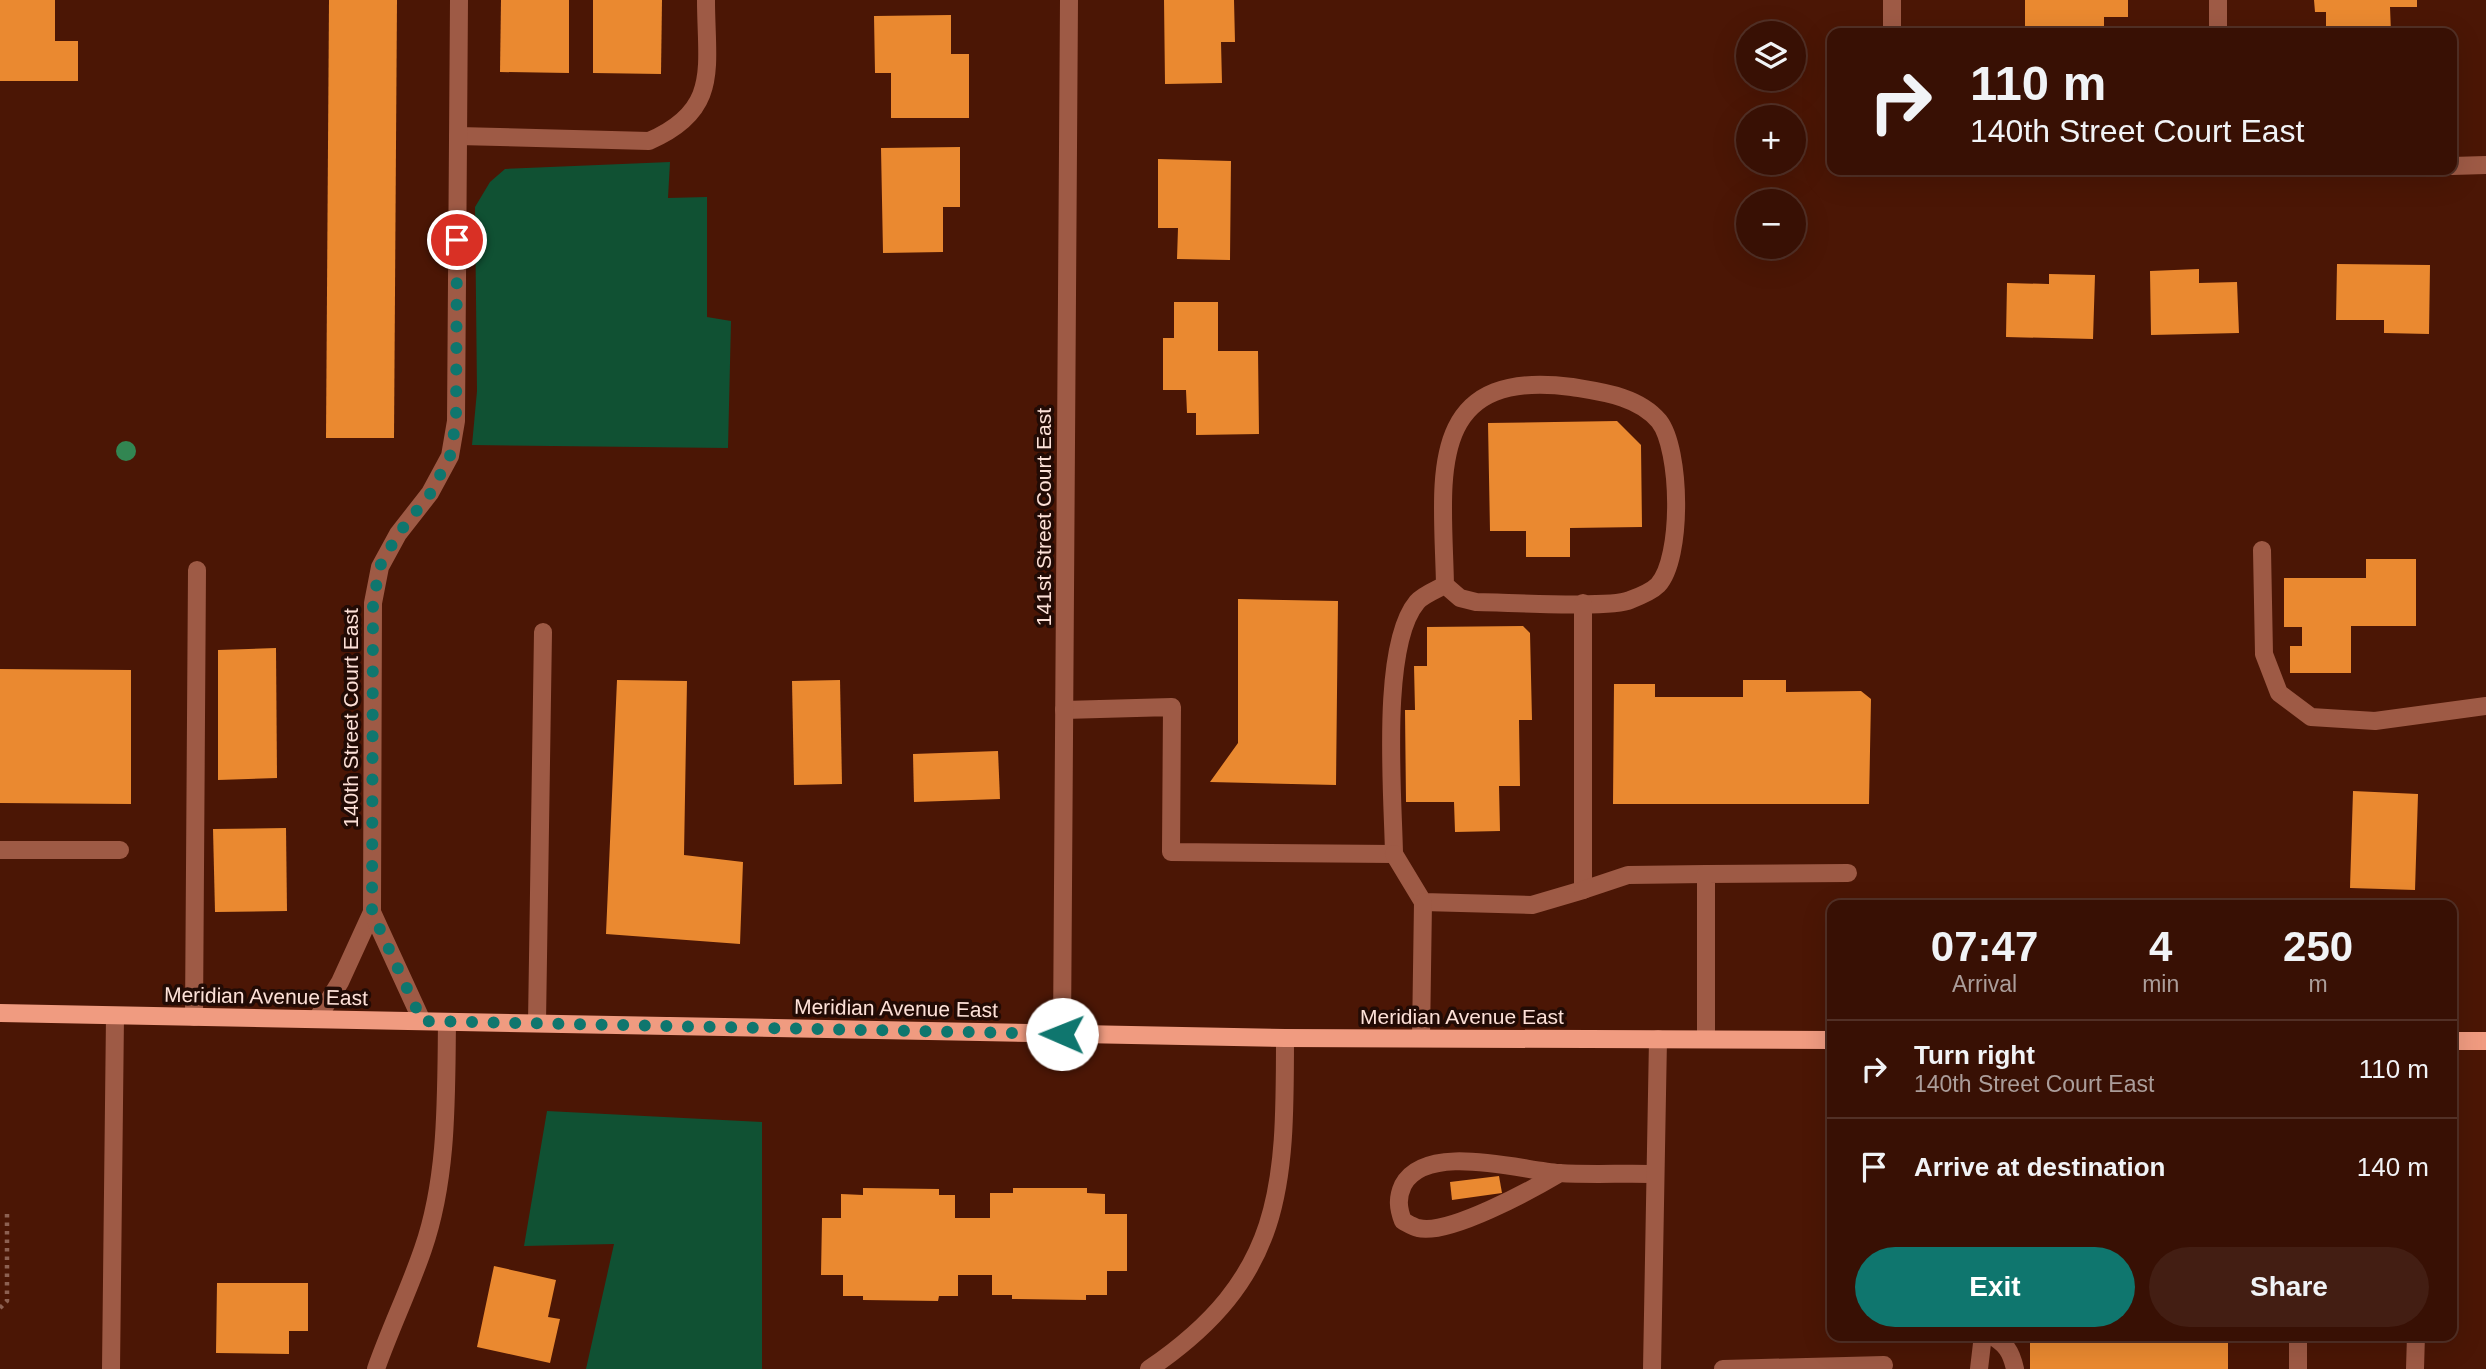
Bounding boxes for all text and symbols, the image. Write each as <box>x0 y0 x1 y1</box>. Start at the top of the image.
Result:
map controls <box>1736 21 1806 259</box>
button: layers <box>1736 21 1806 91</box>
icon: right <box>1855 56 1946 147</box>
text: 110 m <box>1970 56 2106 110</box>
button: + <box>1736 105 1806 175</box>
text: 140th Street Court East <box>1970 113 2304 149</box>
button: − <box>1736 189 1806 259</box>
pin <box>427 210 487 270</box>
icon: arrive <box>438 221 476 259</box>
street label: 141st Street Court East <box>1032 408 1055 626</box>
street label: 140th Street Court East <box>339 608 362 828</box>
text: 07:47 <box>1931 923 2038 970</box>
text: 4 <box>2149 923 2172 970</box>
text: 250 <box>2283 923 2353 970</box>
text: Arrival <box>1952 971 2017 997</box>
text: min <box>2142 971 2179 997</box>
text: m <box>2309 971 2328 997</box>
street label: Meridian Avenue East <box>164 983 368 1009</box>
street label: Meridian Avenue East <box>794 995 998 1021</box>
position arrow <box>1025 997 1099 1071</box>
street label: Meridian Avenue East <box>1360 1005 1564 1028</box>
text: Turn right <box>1914 1040 2035 1070</box>
icon: right <box>1855 1050 1893 1088</box>
text: 110 m <box>2359 1054 2429 1084</box>
text: 140th Street Court East <box>1914 1071 2154 1097</box>
icon: arrive <box>1855 1148 1893 1186</box>
text: Arrive at destination <box>1914 1152 2165 1182</box>
text: 140 m <box>2357 1152 2429 1182</box>
button: Exit <box>1855 1247 2135 1327</box>
button: Share <box>2149 1247 2429 1327</box>

